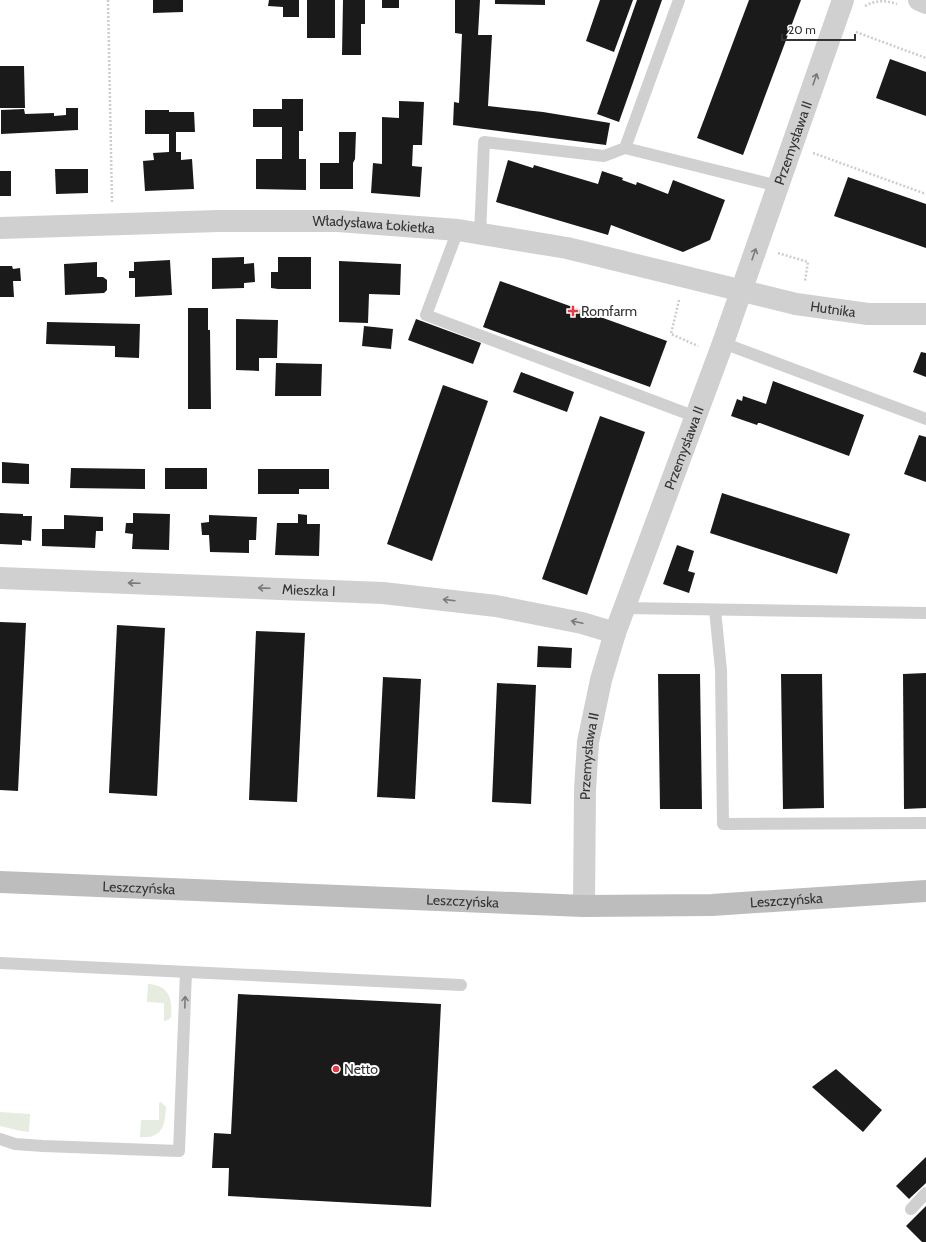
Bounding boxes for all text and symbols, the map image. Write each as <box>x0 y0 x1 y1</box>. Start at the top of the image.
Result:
scale bar <box>782 16 855 42</box>
text: 20 m <box>788 22 816 37</box>
one-way arrow <box>812 72 819 85</box>
street label: Przemysława II <box>770 98 816 187</box>
street label: Władysława Łokietka <box>313 212 436 237</box>
one-way arrow <box>751 248 758 261</box>
street label: Hutnika <box>809 297 857 321</box>
place label: Romfarm <box>581 302 637 320</box>
marker: Romfarm <box>568 306 578 316</box>
street label: Przemysława II <box>660 404 708 492</box>
one-way arrow <box>128 579 141 587</box>
street label: Mieszka I <box>282 580 336 600</box>
one-way arrow <box>258 584 271 592</box>
one-way arrow <box>443 597 456 604</box>
one-way arrow <box>571 618 584 626</box>
street label: Przemysława II <box>576 711 603 800</box>
street label: Leszczyńska <box>102 877 176 898</box>
street label: Leszczyńska <box>749 889 824 911</box>
street label: Leszczyńska <box>426 891 500 912</box>
one-way arrow <box>181 996 189 1009</box>
place label: Netto <box>344 1060 378 1078</box>
marker: Netto <box>331 1064 341 1074</box>

